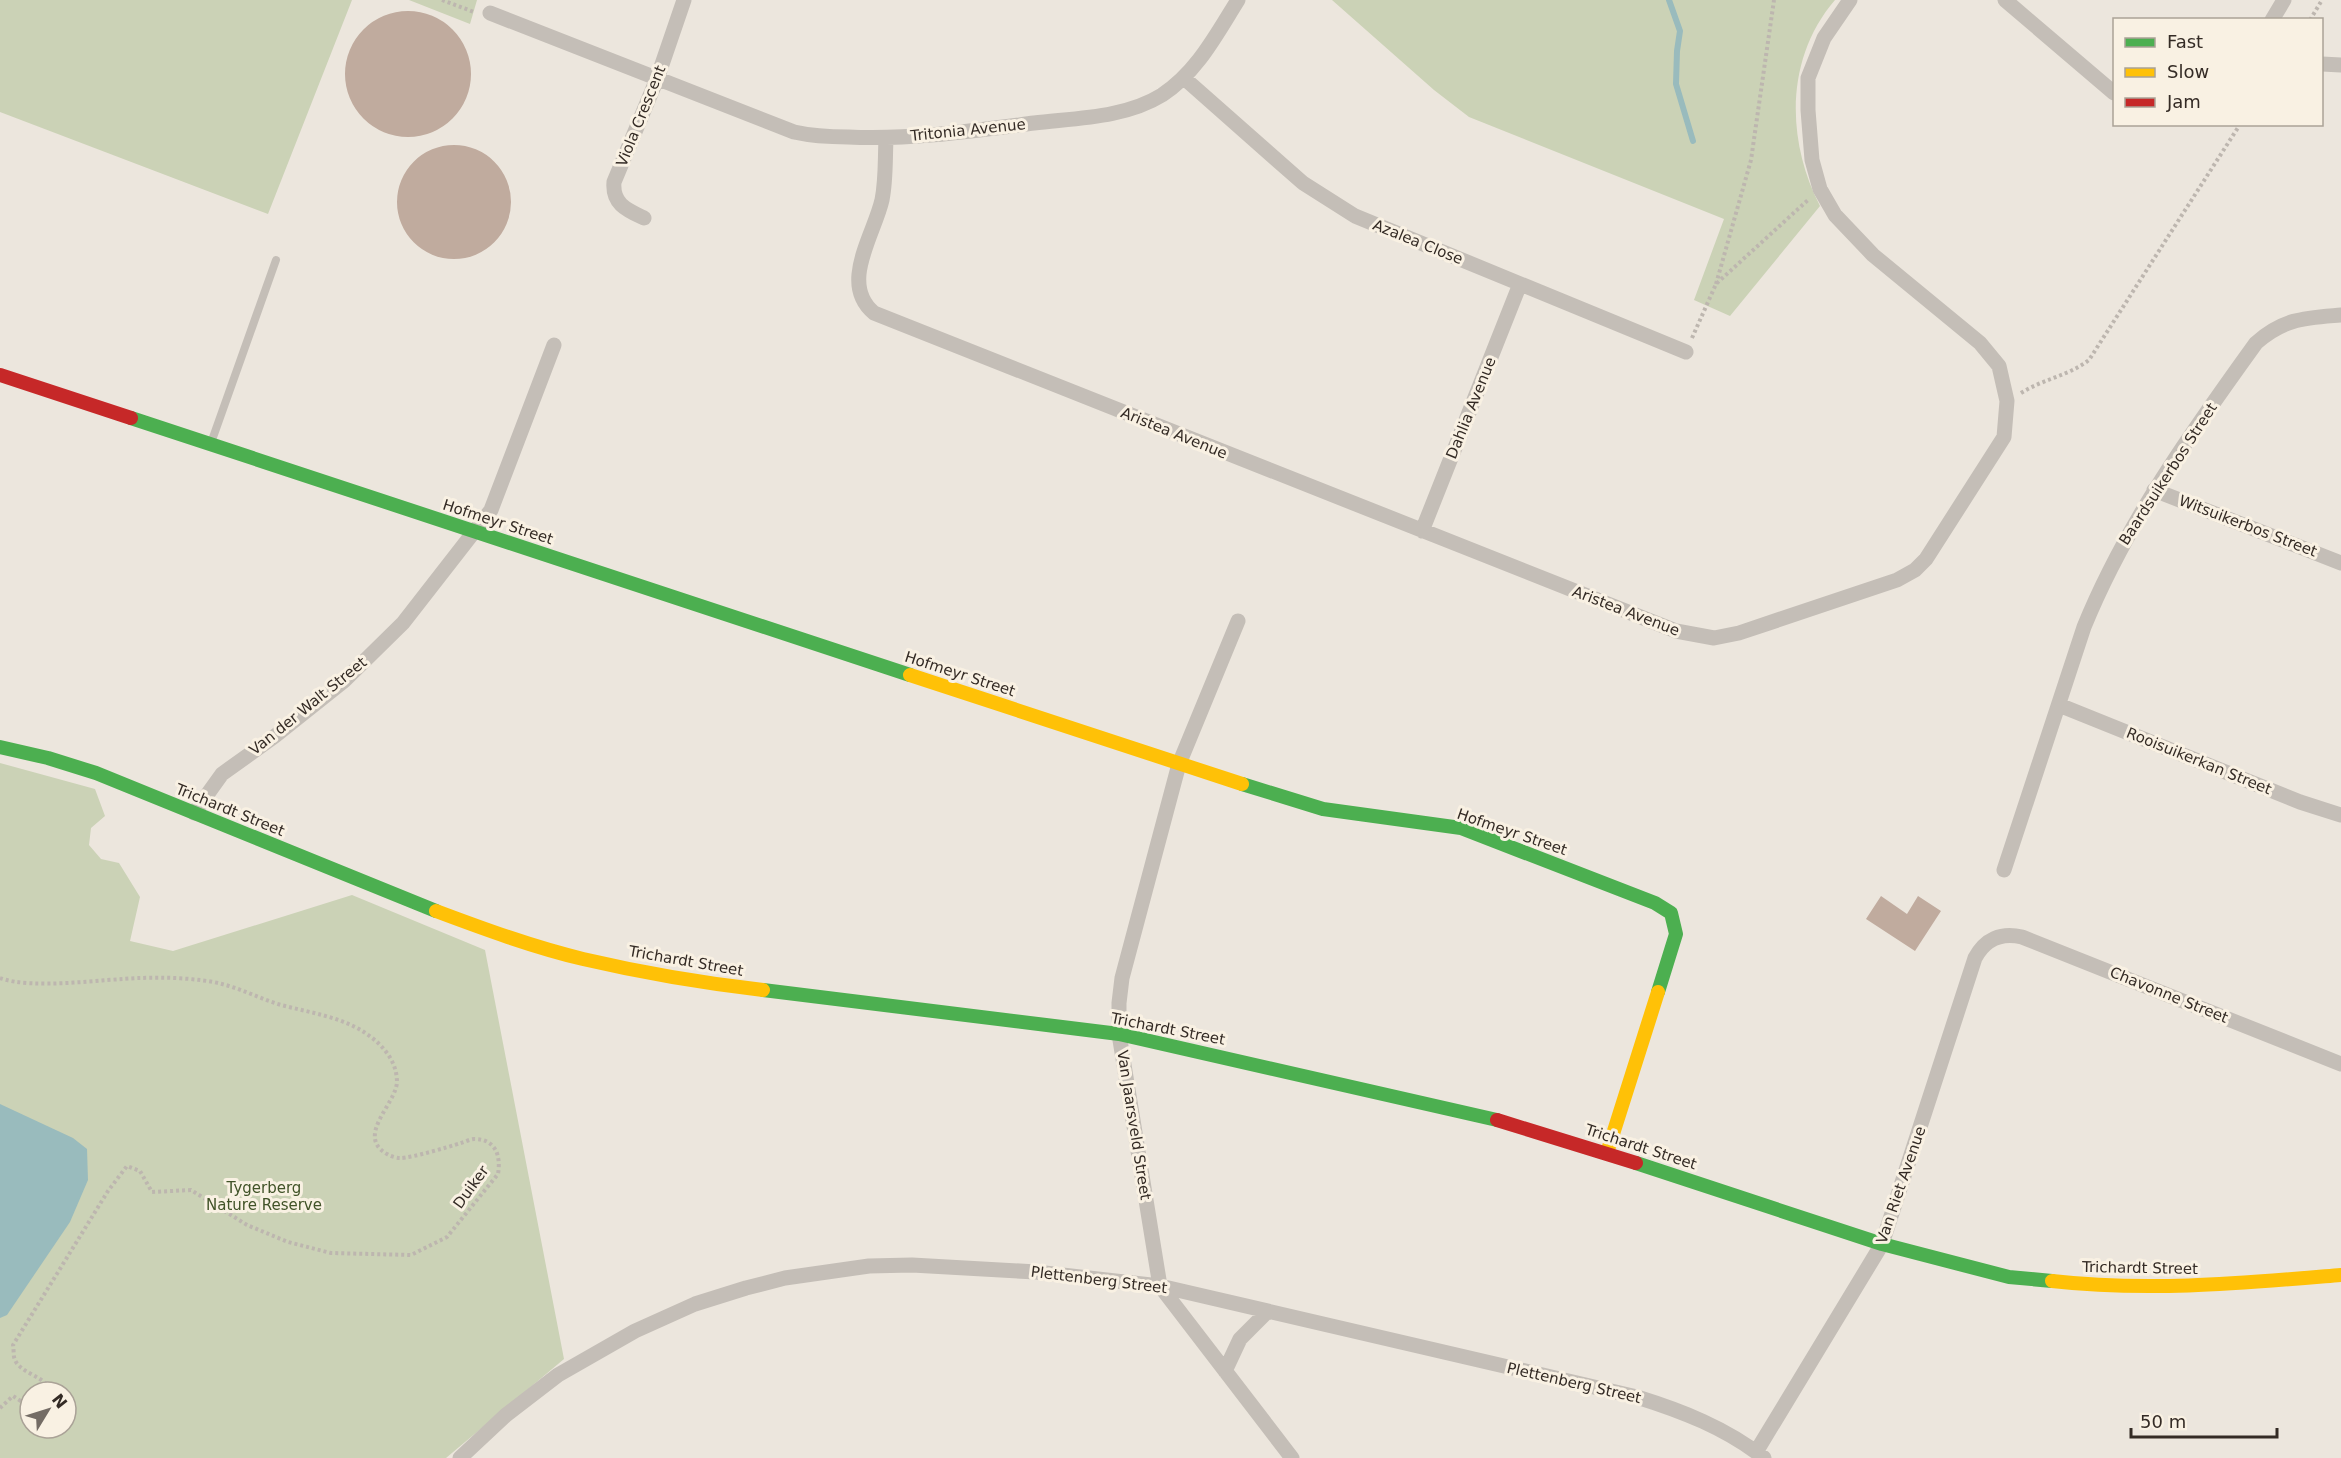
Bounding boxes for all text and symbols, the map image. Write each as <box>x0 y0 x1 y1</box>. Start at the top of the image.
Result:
legend <box>2113 18 2323 126</box>
text: Fast <box>2167 31 2203 52</box>
text: Slow <box>2167 61 2209 82</box>
street label: Viola Crescent <box>612 63 670 169</box>
text: Jam <box>2166 91 2201 112</box>
street label: Tritonia Avenue <box>909 115 1026 145</box>
street label: Azalea Close <box>1370 216 1466 268</box>
street label: Dahlia Avenue <box>1442 354 1500 462</box>
street label: Baardsuikerbos Street <box>2115 399 2221 549</box>
street label: Aristea Avenue <box>1118 403 1230 463</box>
street label: Witsuikerbos Street <box>2176 491 2320 561</box>
street label: Hofmeyr Street <box>441 496 556 548</box>
street label: Aristea Avenue <box>1570 582 1682 640</box>
street label: Hofmeyr Street <box>903 648 1018 700</box>
street label: Van der Walt Street <box>246 653 370 759</box>
street label: Rooisuikerkan Street <box>2124 724 2274 798</box>
street label: Trichardt Street <box>172 780 287 840</box>
street label: Hofmeyr Street <box>1455 805 1569 859</box>
street label: Trichardt Street <box>626 942 745 980</box>
street label: Chavonne Street <box>2107 963 2231 1027</box>
street label: Trichardt Street <box>1108 1009 1227 1049</box>
street label: Van Jaarsveld Street <box>1113 1049 1155 1201</box>
street label: Trichardt Street <box>1582 1120 1699 1173</box>
street label: Van Riet Avenue <box>1873 1124 1929 1246</box>
street label: Duiker <box>449 1161 493 1212</box>
park label: Tygerberg Nature Reserve <box>206 1179 322 1214</box>
street label: Trichardt Street <box>2081 1258 2198 1278</box>
street label: Plettenberg Street <box>1030 1263 1168 1297</box>
street label: Plettenberg Street <box>1505 1359 1643 1407</box>
north arrow <box>18 1380 78 1440</box>
text: N <box>48 1390 71 1412</box>
scale bar <box>2131 1401 2276 1439</box>
text: 50 m <box>2140 1411 2186 1432</box>

